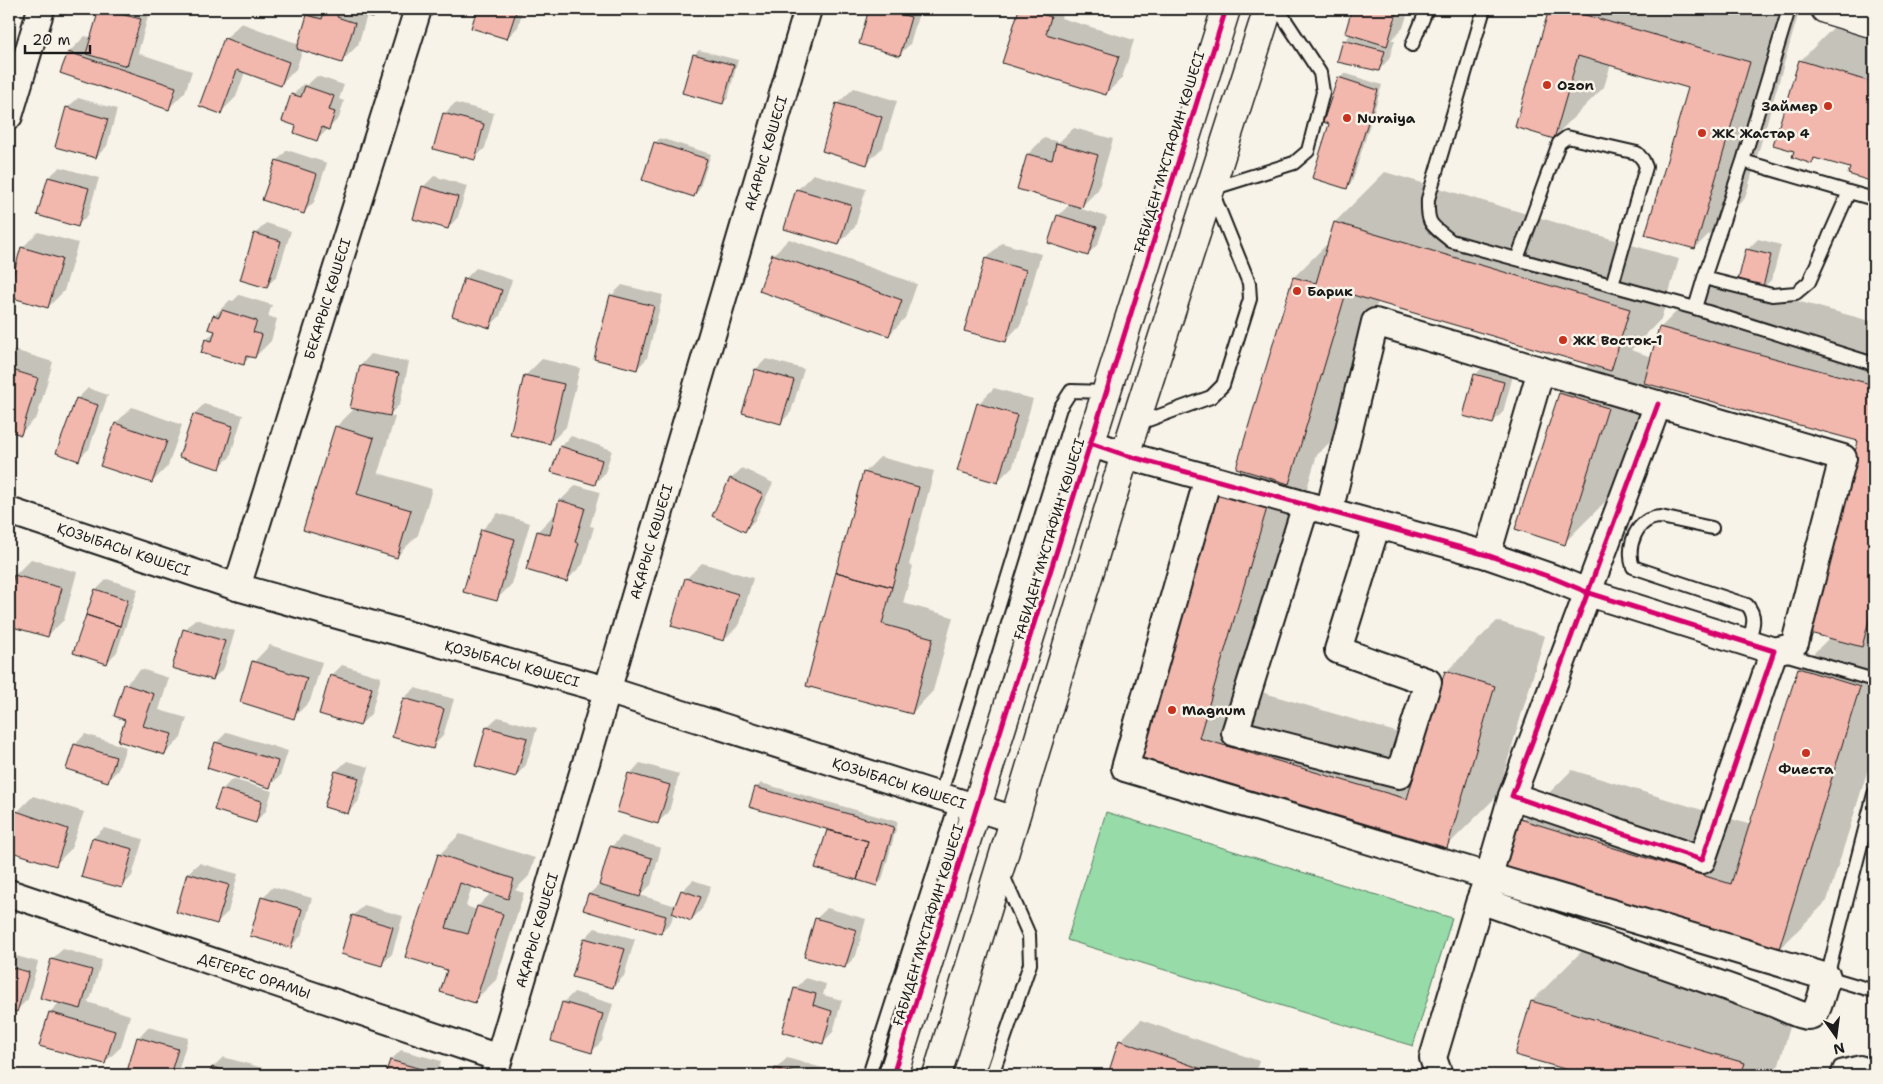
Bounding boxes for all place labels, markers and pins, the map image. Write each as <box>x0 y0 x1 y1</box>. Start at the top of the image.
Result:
place label: Ozon <box>1557 76 1594 94</box>
marker: Ozon <box>1541 79 1553 91</box>
place label: Займер <box>1762 97 1818 115</box>
marker: Займер <box>1822 100 1834 112</box>
place label: Nuraiya <box>1357 109 1416 127</box>
marker: Nuraiya <box>1341 112 1353 124</box>
place label: ЖК Жастар 4 <box>1712 124 1810 142</box>
marker: ЖК Жастар 4 <box>1696 127 1708 139</box>
place label: Барик <box>1307 282 1353 300</box>
marker: Барик <box>1291 285 1303 297</box>
place label: ЖК Восток-1 <box>1573 331 1662 349</box>
marker: ЖК Восток-1 <box>1557 334 1569 346</box>
place label: Magnum <box>1182 701 1246 719</box>
marker: Magnum <box>1166 704 1178 716</box>
marker: Фиеста <box>1800 747 1812 759</box>
place label: Фиеста <box>1778 760 1834 778</box>

